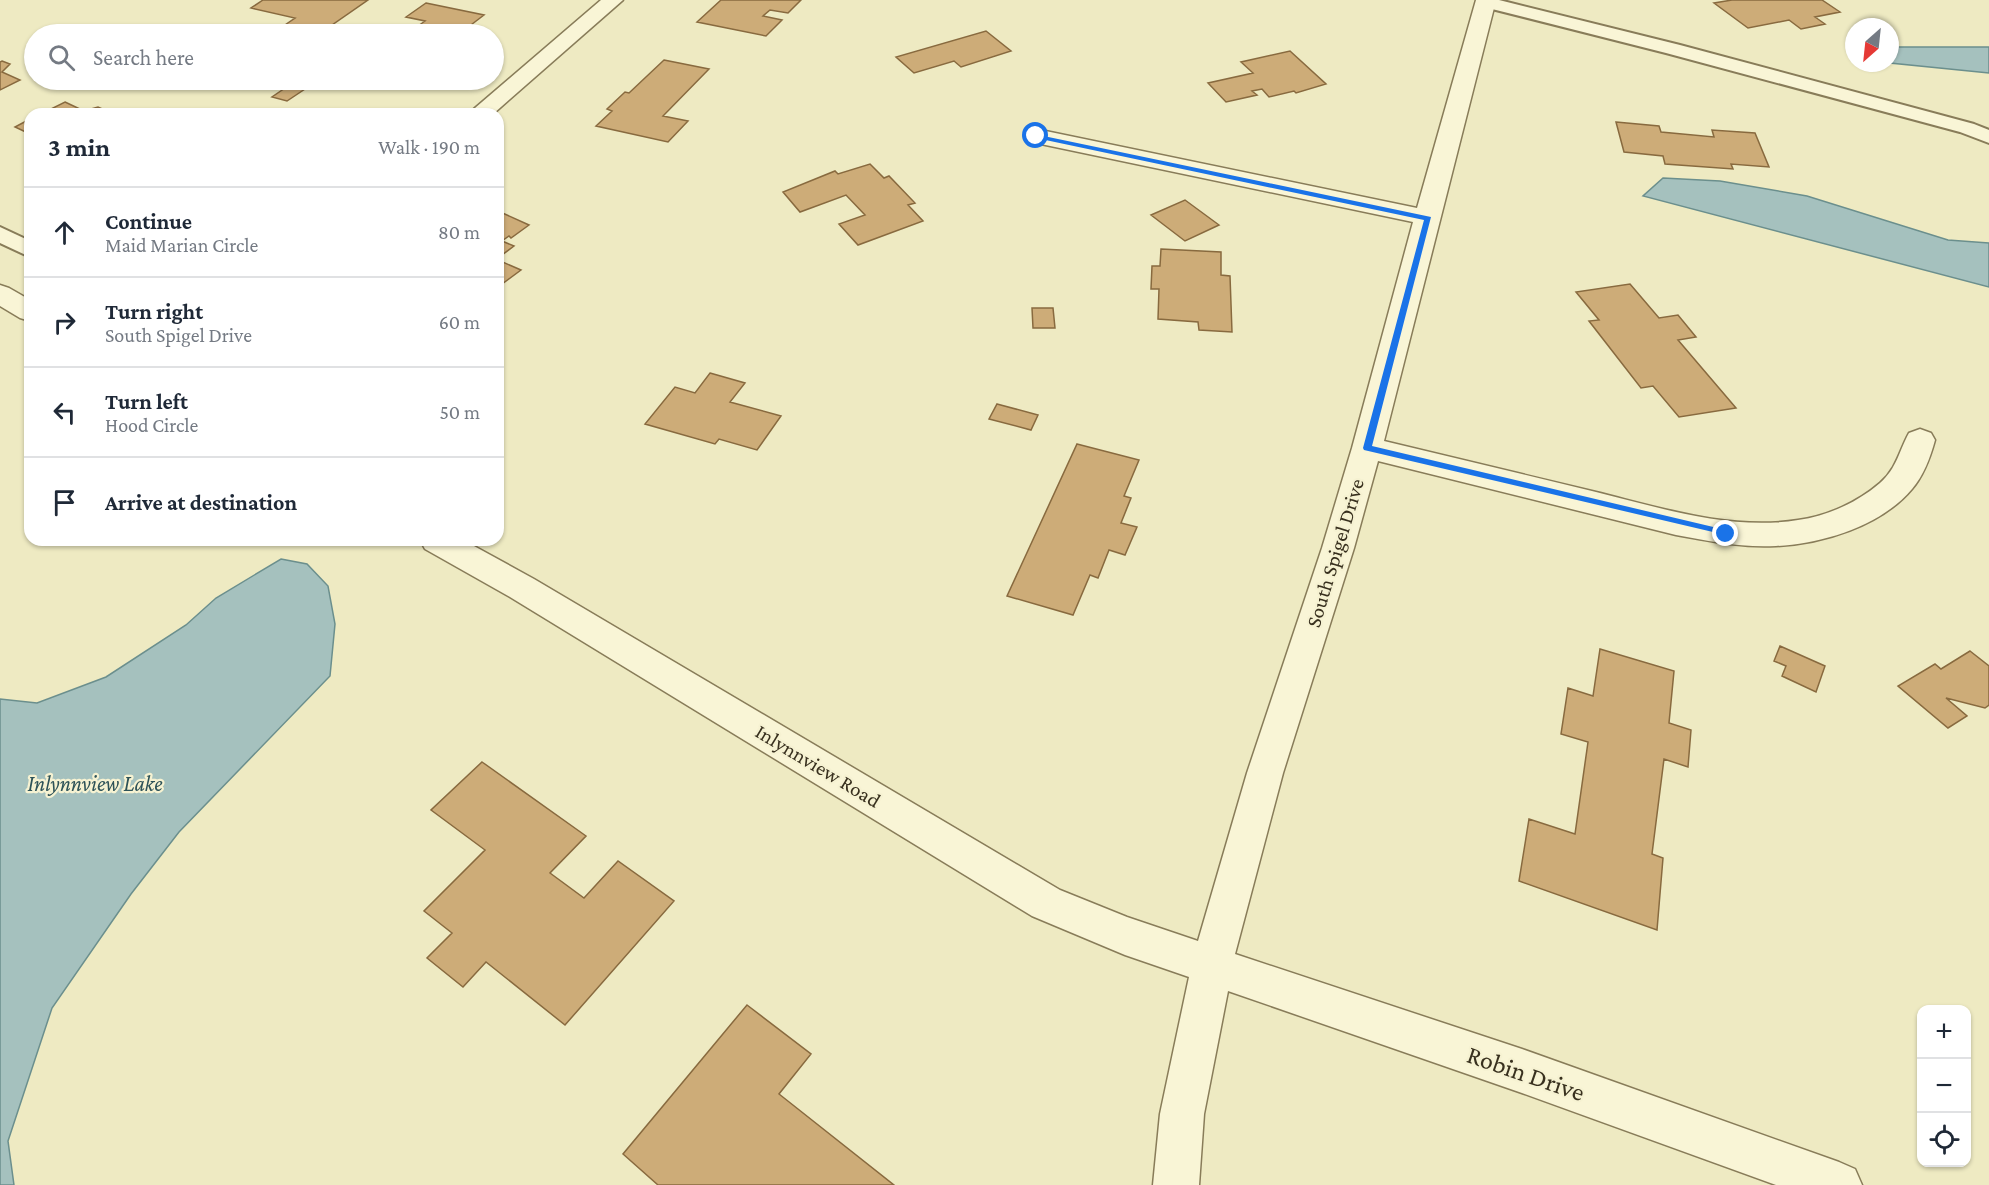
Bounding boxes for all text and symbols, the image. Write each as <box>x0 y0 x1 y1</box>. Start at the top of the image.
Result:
north arrow <box>1845 18 1899 72</box>
search box <box>24 24 504 90</box>
icon: search <box>45 41 78 74</box>
text: Search here <box>93 45 194 70</box>
route start <box>1022 122 1048 148</box>
text: 3 min <box>48 133 110 162</box>
text: Walk · 190 m <box>378 136 480 158</box>
text: Continue <box>105 209 192 234</box>
icon: ahead <box>48 216 81 249</box>
text: 80 m <box>438 221 480 243</box>
text: Maid Marian Circle <box>105 234 258 256</box>
text: Turn right <box>105 299 203 324</box>
icon: right <box>48 306 81 339</box>
text: 60 m <box>439 311 480 333</box>
text: South Spigel Drive <box>105 324 252 346</box>
text: Turn left <box>105 389 188 414</box>
icon: left <box>48 396 81 429</box>
text: 50 m <box>439 401 480 423</box>
text: Hood Circle <box>105 414 198 436</box>
street label: South Spigel Drive <box>1301 476 1369 630</box>
icon: arrive <box>48 486 81 519</box>
text: Arrive at destination <box>105 490 297 515</box>
route end <box>1712 520 1738 546</box>
street label: Inlynnview Road <box>751 719 885 813</box>
water label: Inlynnview Lake <box>27 771 163 796</box>
map controls <box>1917 1005 1971 1167</box>
button: + <box>1917 1005 1971 1059</box>
street label: Robin Drive <box>1463 1040 1588 1107</box>
button: − <box>1917 1059 1971 1113</box>
button: locate <box>1917 1113 1971 1167</box>

